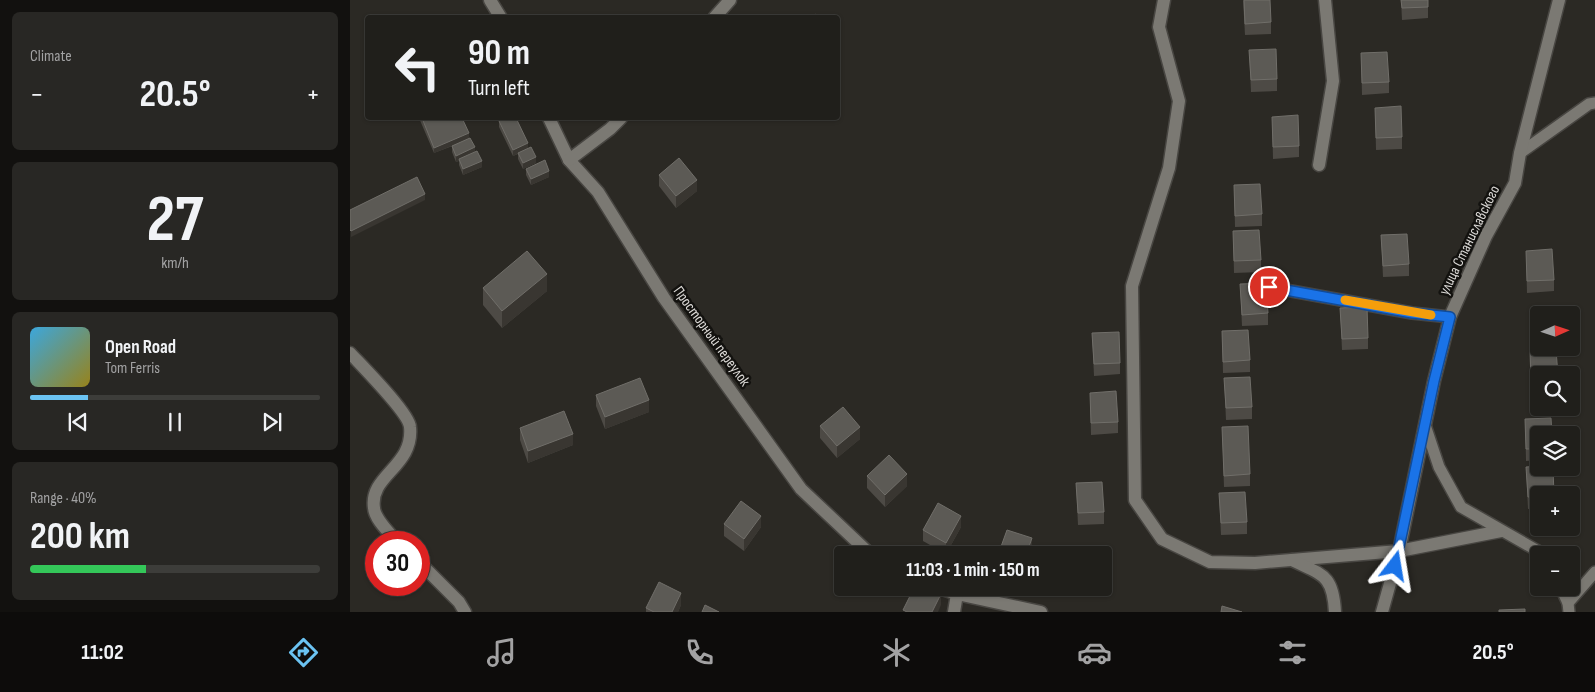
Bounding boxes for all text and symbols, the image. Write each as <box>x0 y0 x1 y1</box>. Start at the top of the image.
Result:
text: 90 m <box>468 32 530 75</box>
icon: left <box>385 35 450 100</box>
text: Climate <box>30 47 72 66</box>
text: 20.5° <box>139 72 211 117</box>
text: Turn left <box>468 75 530 102</box>
text: − <box>30 78 44 111</box>
text: + <box>306 78 320 111</box>
text: 27 <box>147 182 203 260</box>
street label: улица Станиславского <box>1435 182 1504 298</box>
text: km/h <box>161 254 189 273</box>
pin <box>1248 266 1290 308</box>
icon: arrive <box>1255 273 1283 301</box>
street label: Просторный переулок <box>669 283 754 390</box>
north arrow <box>1530 306 1580 356</box>
map controls <box>1530 306 1580 596</box>
text: Open Road <box>105 336 176 359</box>
text: Tom Ferris <box>105 359 160 378</box>
button: search <box>1530 366 1580 416</box>
icon: previous <box>64 408 92 436</box>
icon: pause <box>161 408 189 436</box>
icon: next <box>258 408 286 436</box>
button: layers <box>1530 426 1580 476</box>
button: + <box>1530 486 1580 536</box>
text: Range · 40% <box>30 489 97 508</box>
text: 200 km <box>30 514 130 559</box>
speed limit sign: 30 <box>365 531 430 596</box>
position arrow <box>1368 539 1420 591</box>
button: − <box>1530 546 1580 596</box>
text: 11:03 · 1 min · 150 m <box>906 559 1040 582</box>
icon: directions <box>286 635 321 670</box>
icon: music <box>484 635 519 670</box>
icon: phone <box>682 635 717 670</box>
icon: climate <box>879 635 914 670</box>
icon: car <box>1077 635 1112 670</box>
icon: filters <box>1275 635 1310 670</box>
text: 11:02 <box>81 639 124 666</box>
text: 20.5° <box>1472 639 1514 666</box>

